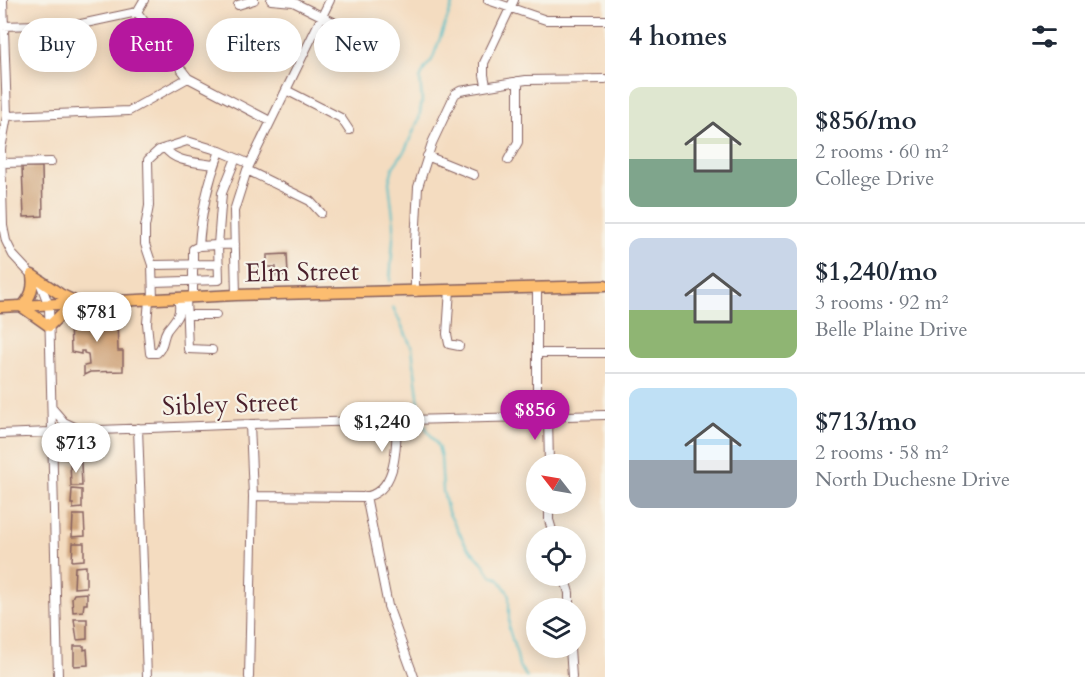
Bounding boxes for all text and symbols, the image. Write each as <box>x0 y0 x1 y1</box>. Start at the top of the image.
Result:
chip: Buy <box>18 18 97 72</box>
chip: Rent <box>109 18 194 72</box>
chip: Filters <box>206 18 302 72</box>
chip: New <box>314 18 400 72</box>
text: 4 homes <box>629 19 727 54</box>
icon: filters <box>1028 20 1061 53</box>
text: $856/mo <box>815 103 917 138</box>
icon: home <box>677 111 749 183</box>
text: 2 rooms · 60 m² <box>815 138 948 165</box>
text: College Drive <box>815 165 934 192</box>
street label: Elm Street <box>245 254 359 290</box>
text: $1,240/mo <box>815 254 938 289</box>
icon: home <box>677 262 749 334</box>
text: 3 rooms · 92 m² <box>815 289 948 316</box>
pin: $781 <box>61 292 133 343</box>
text: $781 <box>77 298 117 325</box>
text: Belle Plaine Drive <box>815 316 968 343</box>
street label: Sibley Street <box>161 384 299 424</box>
pin: $856 <box>499 390 571 441</box>
text: $856 <box>515 396 555 423</box>
pin: $1,240 <box>333 402 431 453</box>
text: $713/mo <box>815 404 917 439</box>
text: $1,240 <box>353 408 411 435</box>
icon: home <box>677 412 749 484</box>
pin: $713 <box>40 423 112 474</box>
text: $713 <box>56 429 96 456</box>
text: 2 rooms · 58 m² <box>815 439 948 466</box>
north arrow <box>526 454 586 514</box>
map controls <box>526 454 586 658</box>
text: North Duchesne Drive <box>815 466 1010 493</box>
button: locate <box>526 526 586 586</box>
button: layers <box>526 598 586 658</box>

